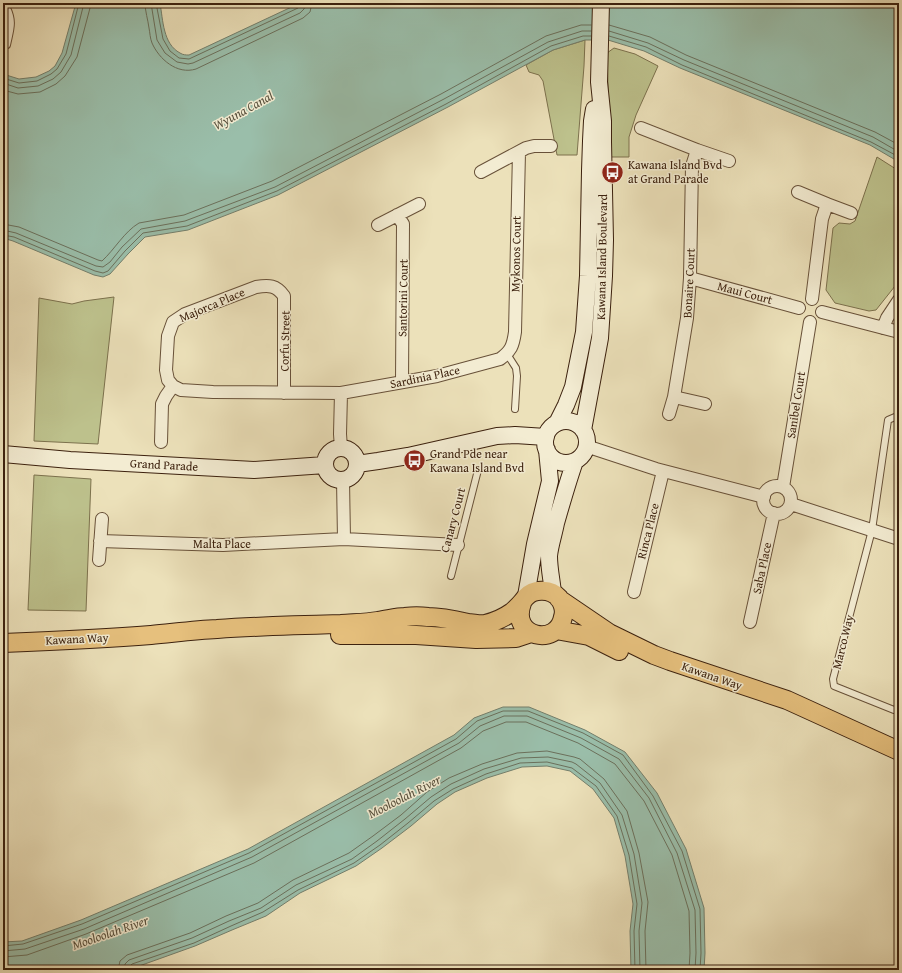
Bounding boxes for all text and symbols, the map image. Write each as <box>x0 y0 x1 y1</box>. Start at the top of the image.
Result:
water label: Wyuna Canal <box>210 86 277 135</box>
place label: Kawana Island Bvd at Grand Parade <box>628 156 723 187</box>
bus stop icon: Kawana Island Bvd at Grand Parade <box>599 159 625 185</box>
street label: Kawana Island Boulevard <box>592 193 611 320</box>
street label: Mykonos Court <box>506 215 525 292</box>
street label: Bonaire Court <box>678 247 699 318</box>
street label: Santorini Court <box>393 258 412 337</box>
street label: Maui Court <box>716 277 775 308</box>
street label: Majorca Place <box>176 283 248 326</box>
street label: Corfu Street <box>275 310 294 372</box>
street label: Sardinia Place <box>388 361 462 392</box>
street label: Sanibel Court <box>782 369 809 440</box>
place label: Grand Pde near Kawana Island Bvd <box>430 445 525 476</box>
bus stop icon: Grand Pde near Kawana Island Bvd <box>401 448 427 474</box>
street label: Grand Parade <box>130 454 199 475</box>
street label: Canary Court <box>436 485 470 554</box>
street label: Rinca Place <box>632 501 663 561</box>
street label: Malta Place <box>193 535 251 552</box>
street label: Saba Place <box>748 540 775 595</box>
street label: Marco Way <box>828 613 858 671</box>
street label: Kawana Way <box>45 628 109 649</box>
street label: Kawana Way <box>680 657 745 694</box>
water label: Mooloolah River <box>364 769 445 823</box>
water label: Mooloolah River <box>69 910 152 954</box>

